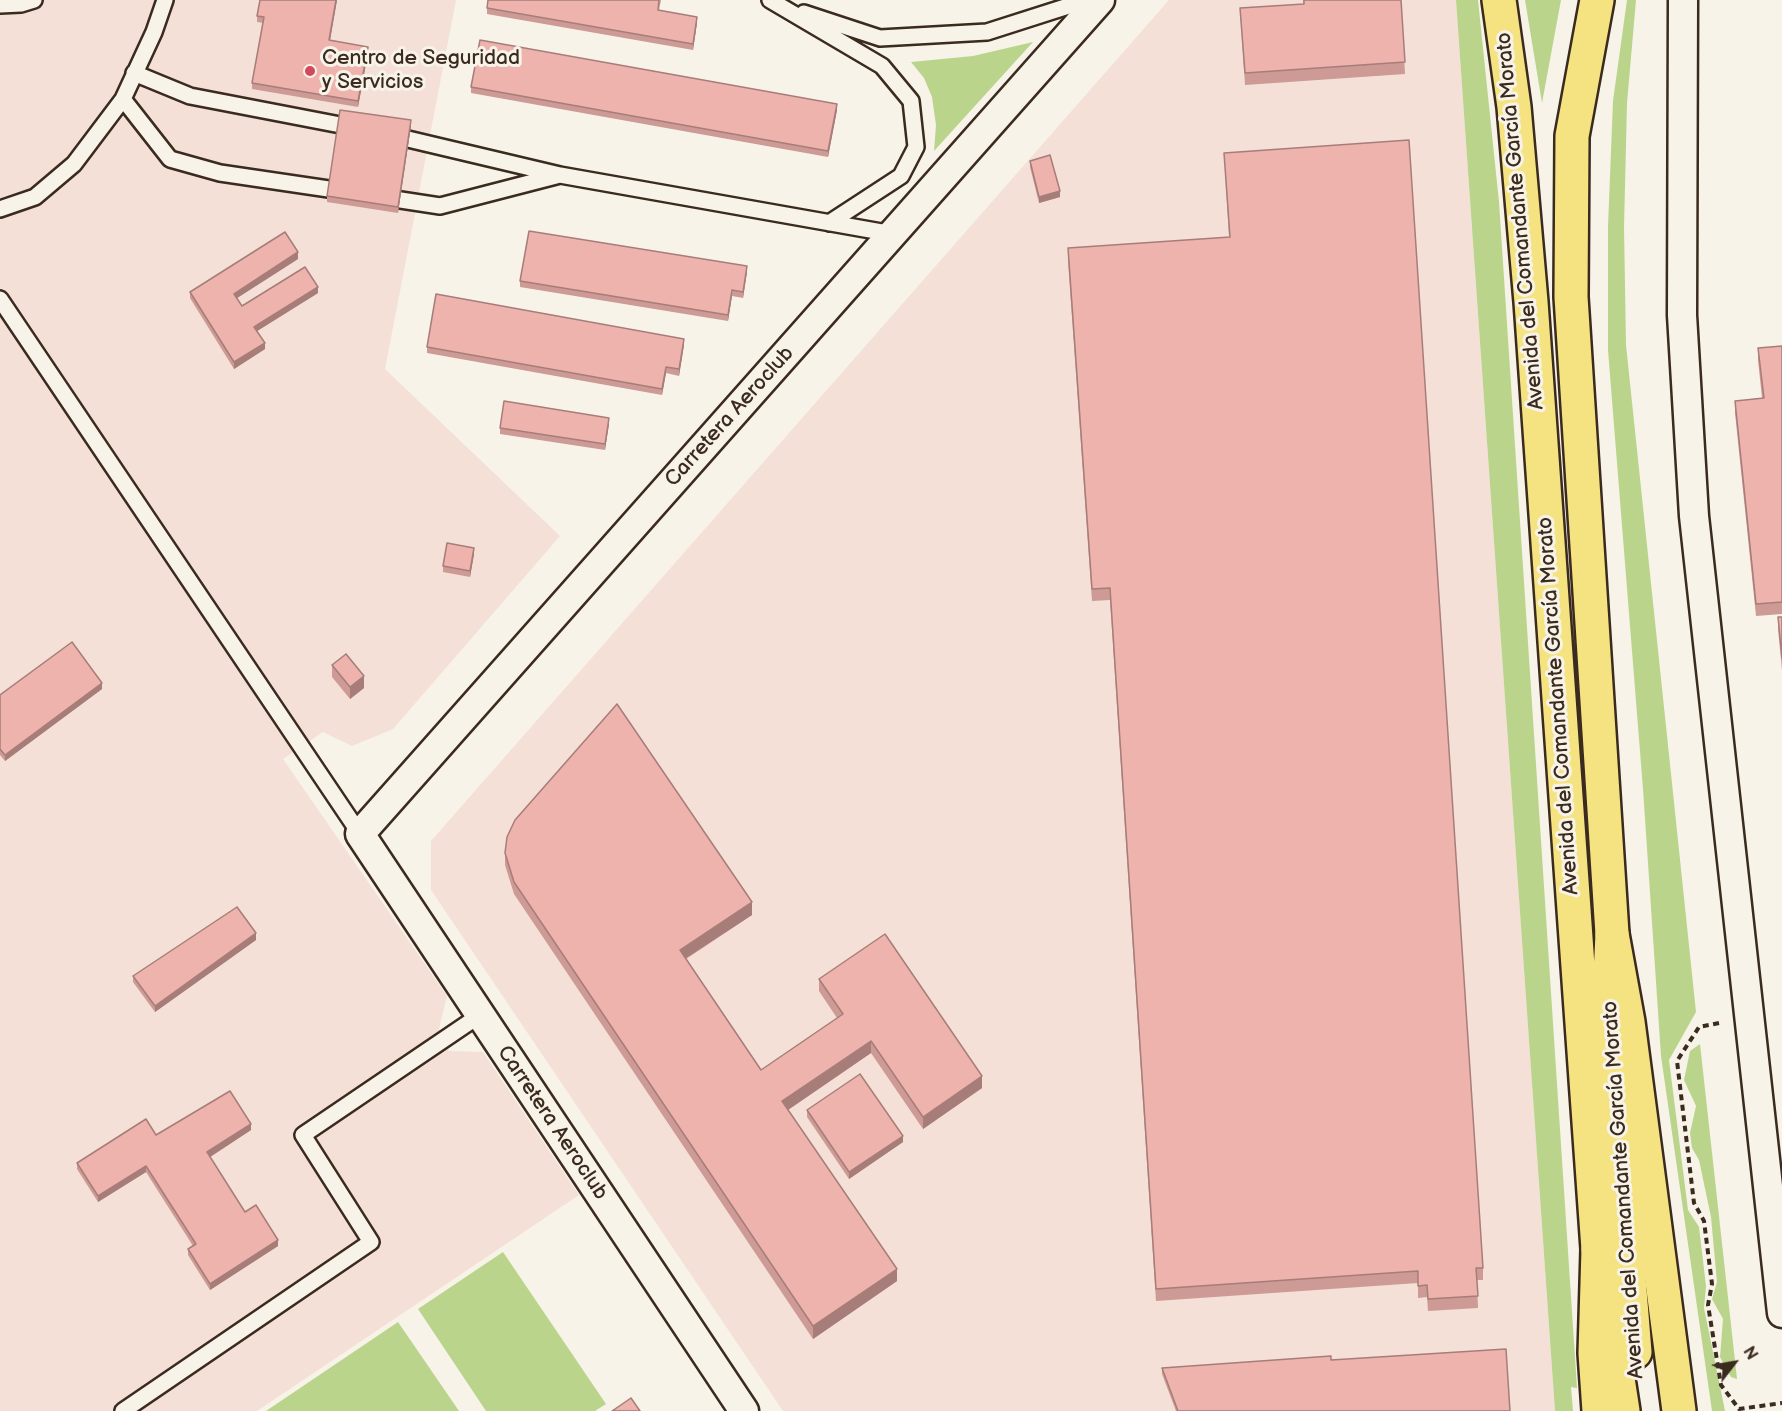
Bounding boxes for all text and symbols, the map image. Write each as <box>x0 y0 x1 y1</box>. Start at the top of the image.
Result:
street label: Avenida del Comandante García Morato <box>1492 31 1550 411</box>
place label: Centro de Seguridad y Servicios <box>322 46 520 96</box>
marker: Centro de Seguridad y Servicios <box>303 64 317 78</box>
street label: Carretera Aeroclub <box>660 342 800 492</box>
street label: Avenida del Comandante García Morato <box>1533 516 1585 896</box>
street label: Avenida del Comandante García Morato <box>1598 1000 1650 1380</box>
street label: Carretera Aeroclub <box>491 1041 613 1205</box>
north arrow <box>1704 1333 1764 1393</box>
text: N <box>1739 1343 1761 1364</box>

